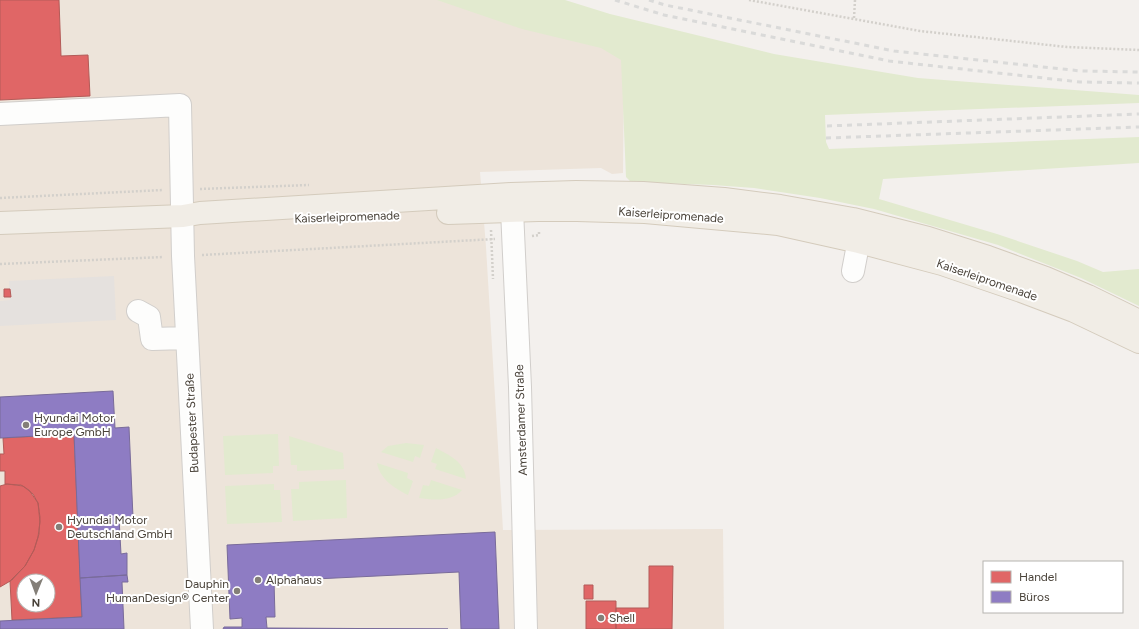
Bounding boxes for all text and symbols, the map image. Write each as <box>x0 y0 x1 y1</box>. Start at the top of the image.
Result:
street label: Kaiserleipromenade <box>618 204 725 226</box>
street label: Kaiserleipromenade <box>294 208 400 226</box>
street label: Kaiserleipromenade <box>935 256 1040 304</box>
street label: Amsterdamer Straße <box>512 364 530 476</box>
street label: Budapester Straße <box>182 372 202 473</box>
place label: Hyundai Motor Europe GmbH <box>34 411 114 439</box>
marker: Hyundai Motor Europe GmbH <box>21 420 31 430</box>
place label: Hyundai Motor Deutschland GmbH <box>67 513 173 541</box>
marker: Hyundai Motor Deutschland GmbH <box>54 522 64 532</box>
legend <box>983 561 1123 613</box>
text: Handel <box>1019 570 1057 584</box>
north arrow <box>16 573 56 613</box>
place label: Alphahaus <box>266 573 322 587</box>
marker: Alphahaus <box>253 575 263 585</box>
place label: Dauphin HumanDesign® Center <box>106 577 229 605</box>
marker: Dauphin HumanDesign® Center <box>232 586 242 596</box>
text: Büros <box>1019 590 1050 604</box>
text: N <box>31 596 40 609</box>
place label: Shell <box>609 611 635 625</box>
marker: Shell <box>596 613 606 623</box>

